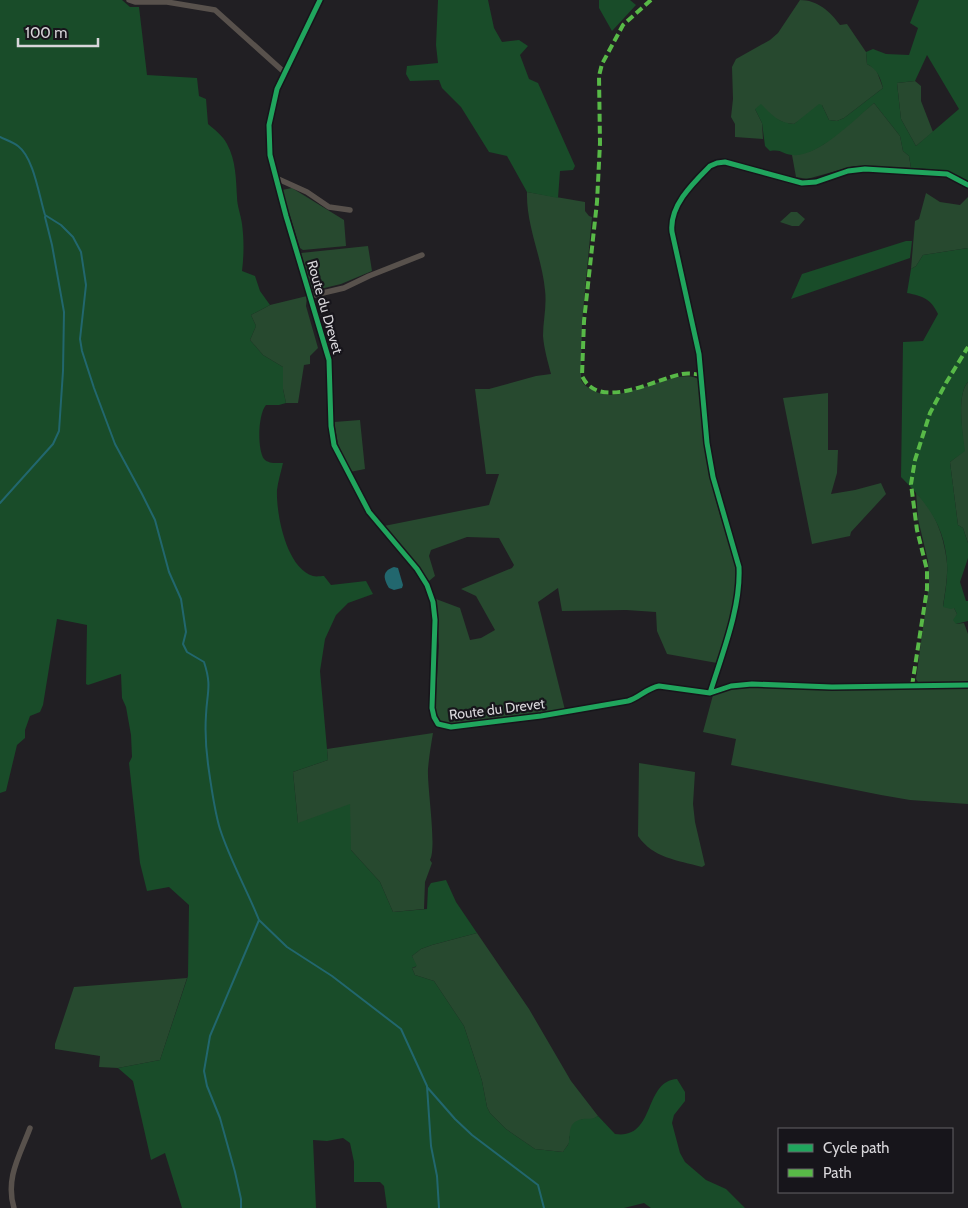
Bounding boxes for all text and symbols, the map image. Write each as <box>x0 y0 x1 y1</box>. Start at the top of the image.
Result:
scale bar <box>18 15 98 47</box>
text: 100 m <box>25 24 67 42</box>
street label: Route du Drevet <box>303 258 347 356</box>
street label: Route du Drevet <box>448 694 546 724</box>
legend <box>778 1128 953 1193</box>
text: Cycle path <box>823 1139 889 1157</box>
text: Path <box>823 1164 852 1182</box>

